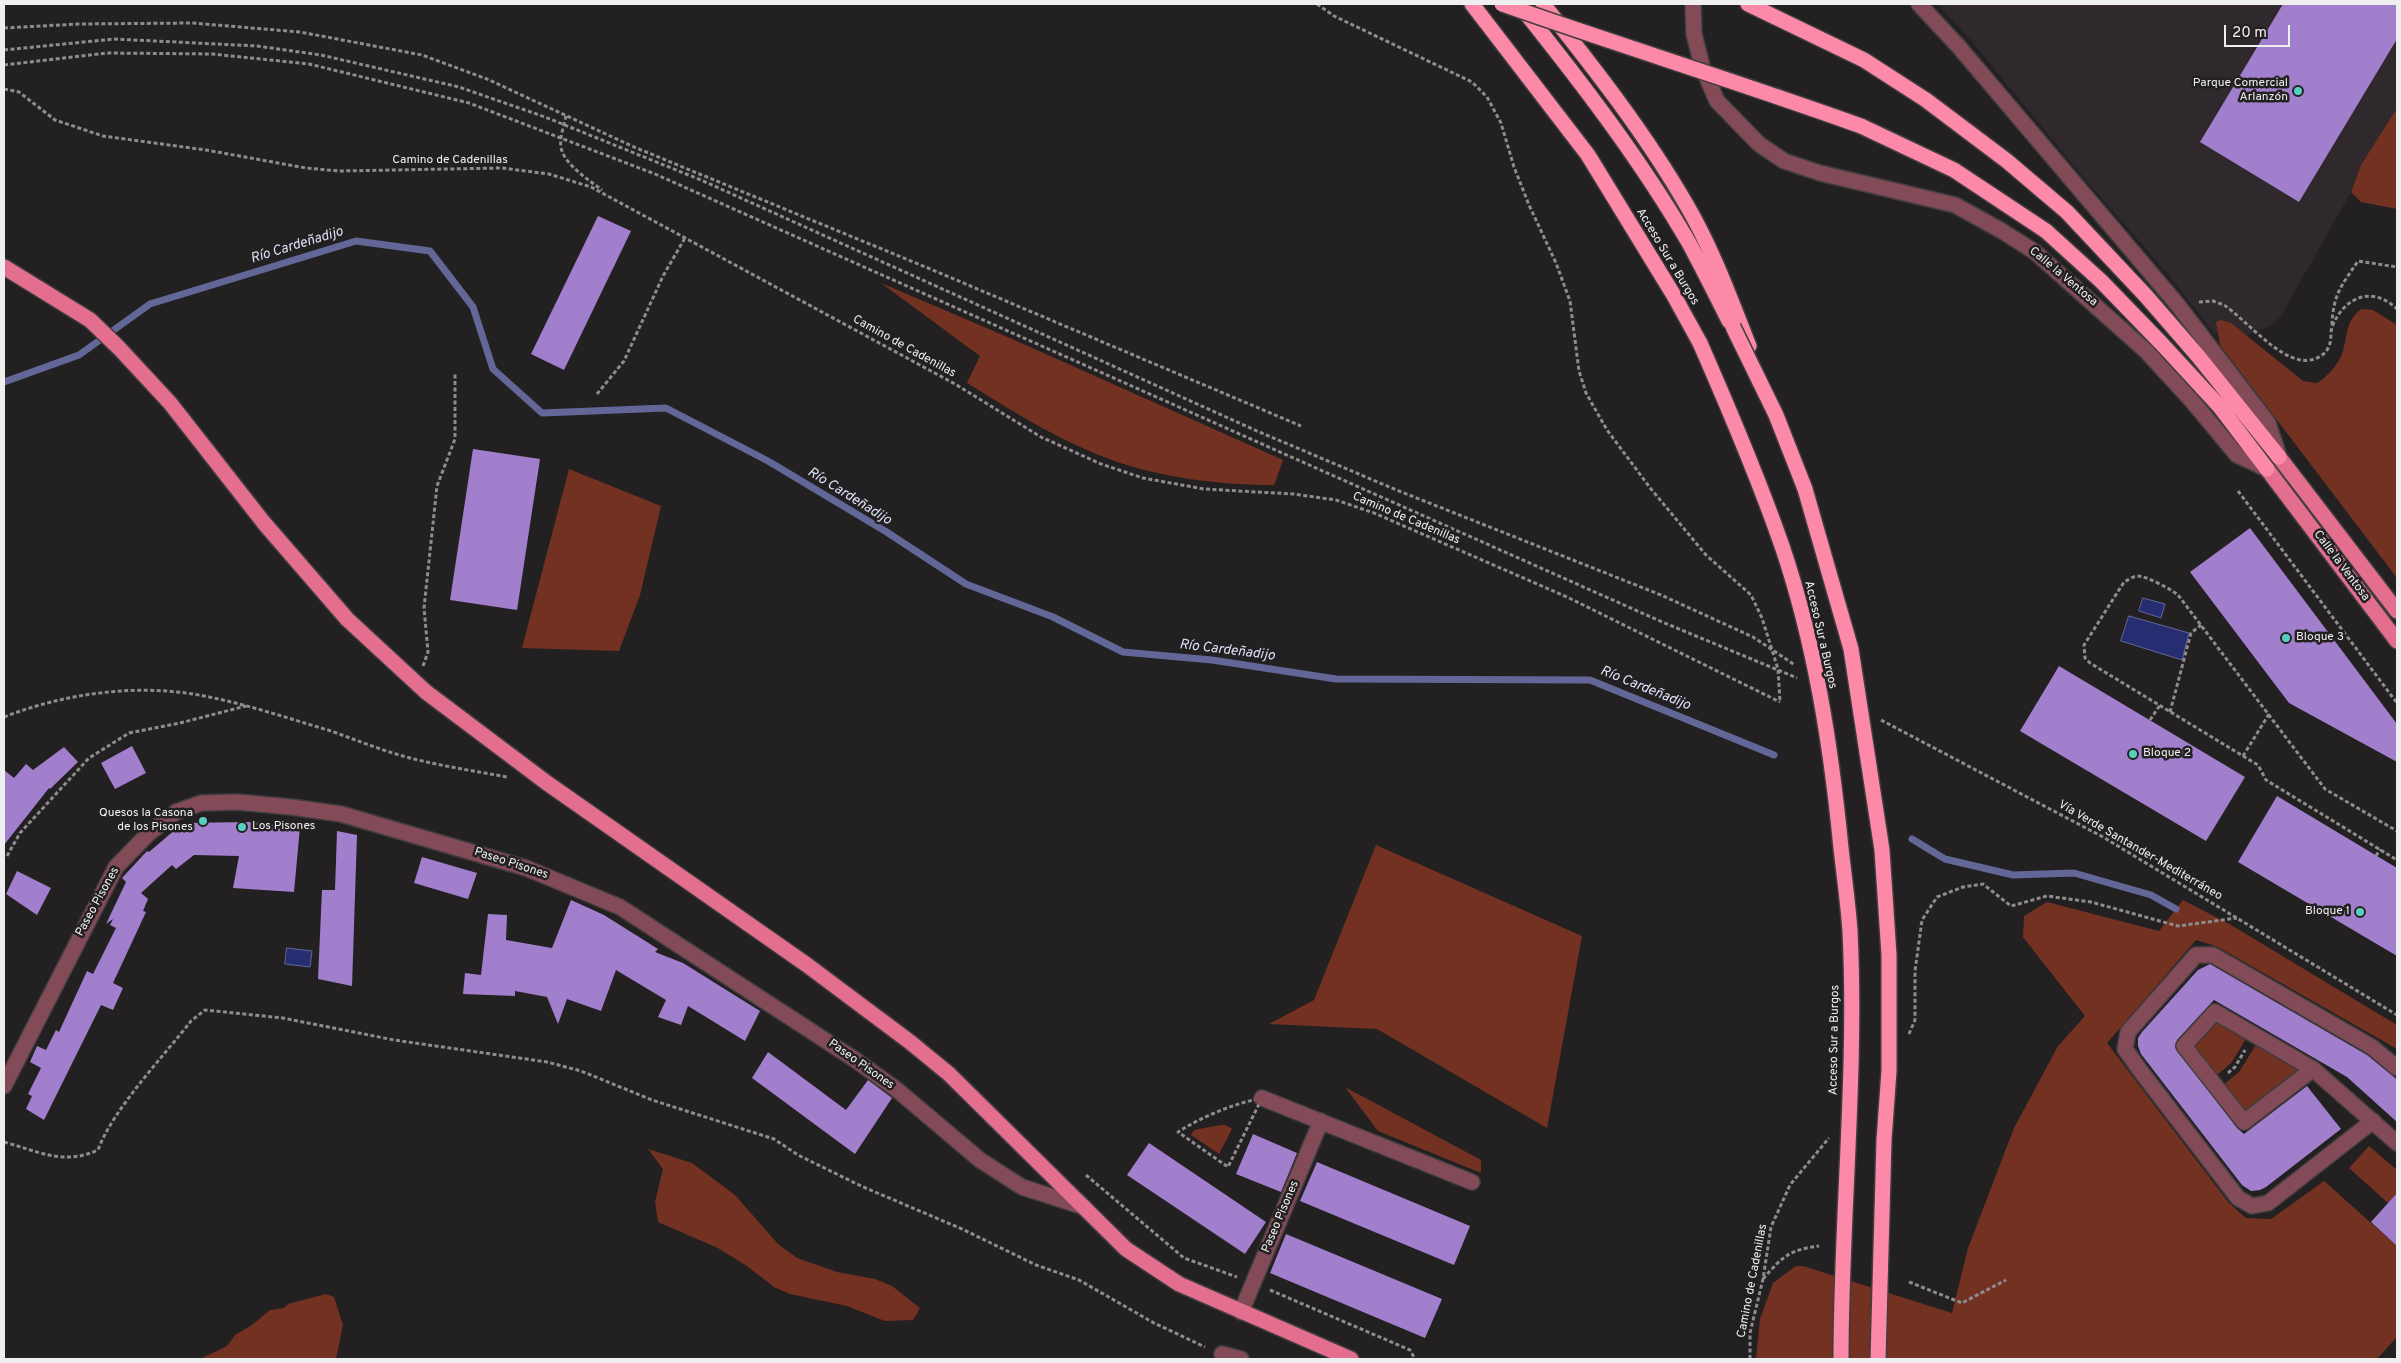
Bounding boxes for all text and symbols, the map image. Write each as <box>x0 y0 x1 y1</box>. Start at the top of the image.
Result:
scale bar <box>2226 15 2292 47</box>
text: 20 m <box>2232 24 2267 43</box>
place label: Parque Comercial Arlanzón <box>2193 77 2288 105</box>
marker: Parque Comercial Arlanzón <box>2292 85 2304 97</box>
street label: Camino de Cadenillas <box>392 154 508 168</box>
street label: Acceso Sur a Burgos <box>1632 206 1702 308</box>
water label: Río Cardeñadijo <box>249 224 345 268</box>
street label: Calle la Ventosa <box>2026 244 2100 310</box>
street label: Camino de Cadenillas <box>850 313 958 381</box>
water label: Río Cardeñadijo <box>804 464 894 530</box>
street label: Camino de Cadenillas <box>1350 490 1462 548</box>
street label: Calle la Ventosa <box>2310 528 2372 604</box>
street label: Acceso Sur a Burgos <box>1801 580 1839 690</box>
place label: Bloque 3 <box>2296 631 2344 645</box>
marker: Bloque 3 <box>2280 632 2292 644</box>
water label: Río Cardeñadijo <box>1178 637 1276 665</box>
water label: Río Cardeñadijo <box>1597 663 1693 715</box>
place label: Bloque 2 <box>2143 747 2191 761</box>
marker: Bloque 2 <box>2127 748 2139 760</box>
street label: Vía Verde Santander-Mediterráneo <box>2055 798 2225 904</box>
place label: Quesos la Casona de los Pisones <box>99 807 193 835</box>
marker: Quesos la Casona de los Pisones <box>197 815 209 827</box>
place label: Los Pisones <box>252 820 315 834</box>
marker: Los Pisones <box>236 821 248 833</box>
street label: Paseo Pisones <box>472 845 550 883</box>
street label: Paseo Pisones <box>73 865 123 939</box>
place label: Bloque 1 <box>2305 905 2350 919</box>
marker: Bloque 1 <box>2354 906 2366 918</box>
street label: Acceso Sur a Burgos <box>1827 985 1843 1095</box>
street label: Paseo Pisones <box>825 1037 897 1093</box>
street label: Paseo Pisones <box>1259 1179 1303 1255</box>
street label: Camino de Cadenillas <box>1735 1223 1771 1339</box>

